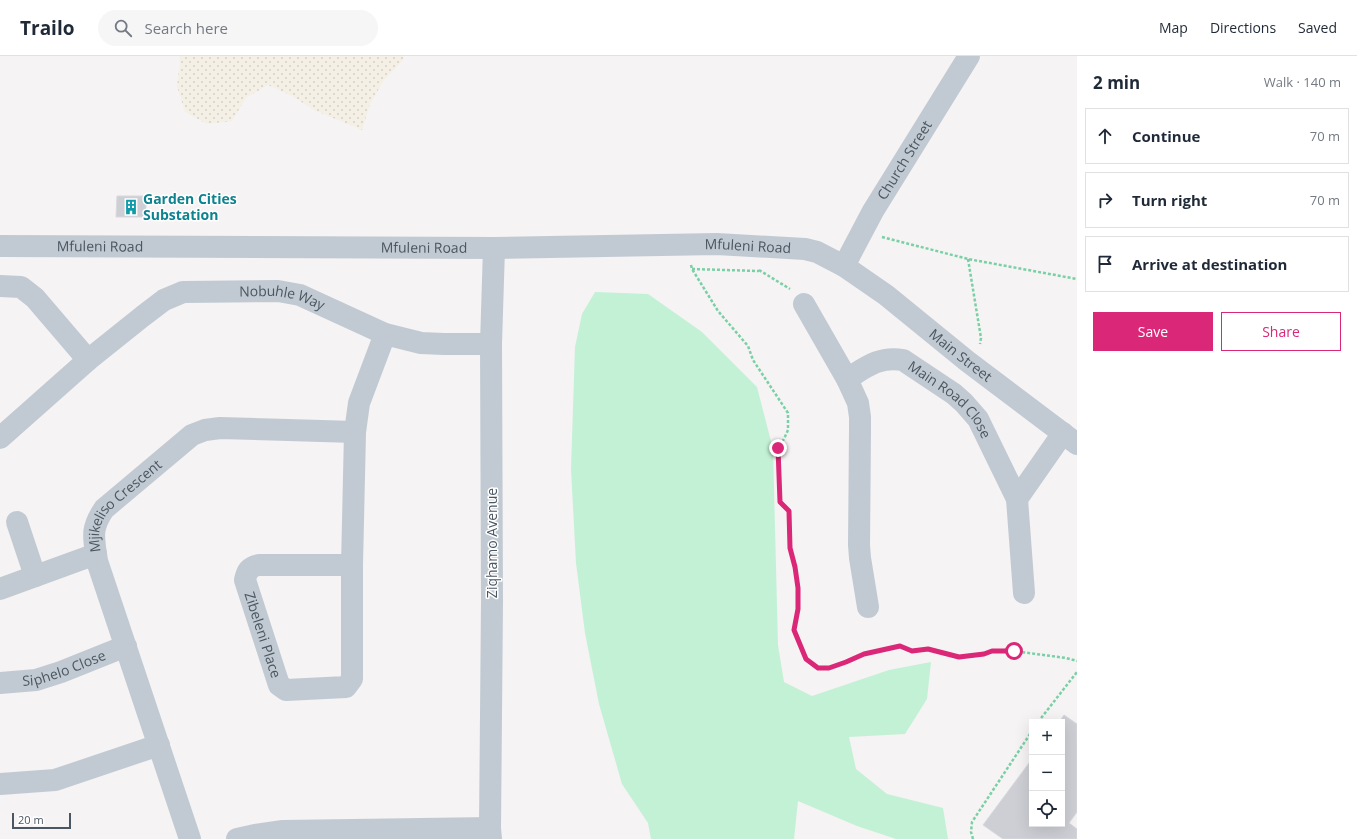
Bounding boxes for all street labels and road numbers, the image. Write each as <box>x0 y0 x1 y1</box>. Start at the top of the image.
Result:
street label: Church Street <box>872 117 936 203</box>
street label: Mfuleni Road <box>705 234 792 257</box>
street label: Mfuleni Road <box>57 236 143 256</box>
street label: Mfuleni Road <box>381 238 467 257</box>
street label: Nobuhle Way <box>239 281 329 315</box>
street label: Main Street <box>926 324 996 386</box>
street label: Main Road Close <box>905 356 996 441</box>
street label: Mjikeliso Crescent <box>84 455 165 554</box>
street label: Ziqhamo Avenue <box>482 488 501 598</box>
street label: Zibeleni Place <box>240 589 286 680</box>
street label: Siphelo Close <box>21 645 108 690</box>

